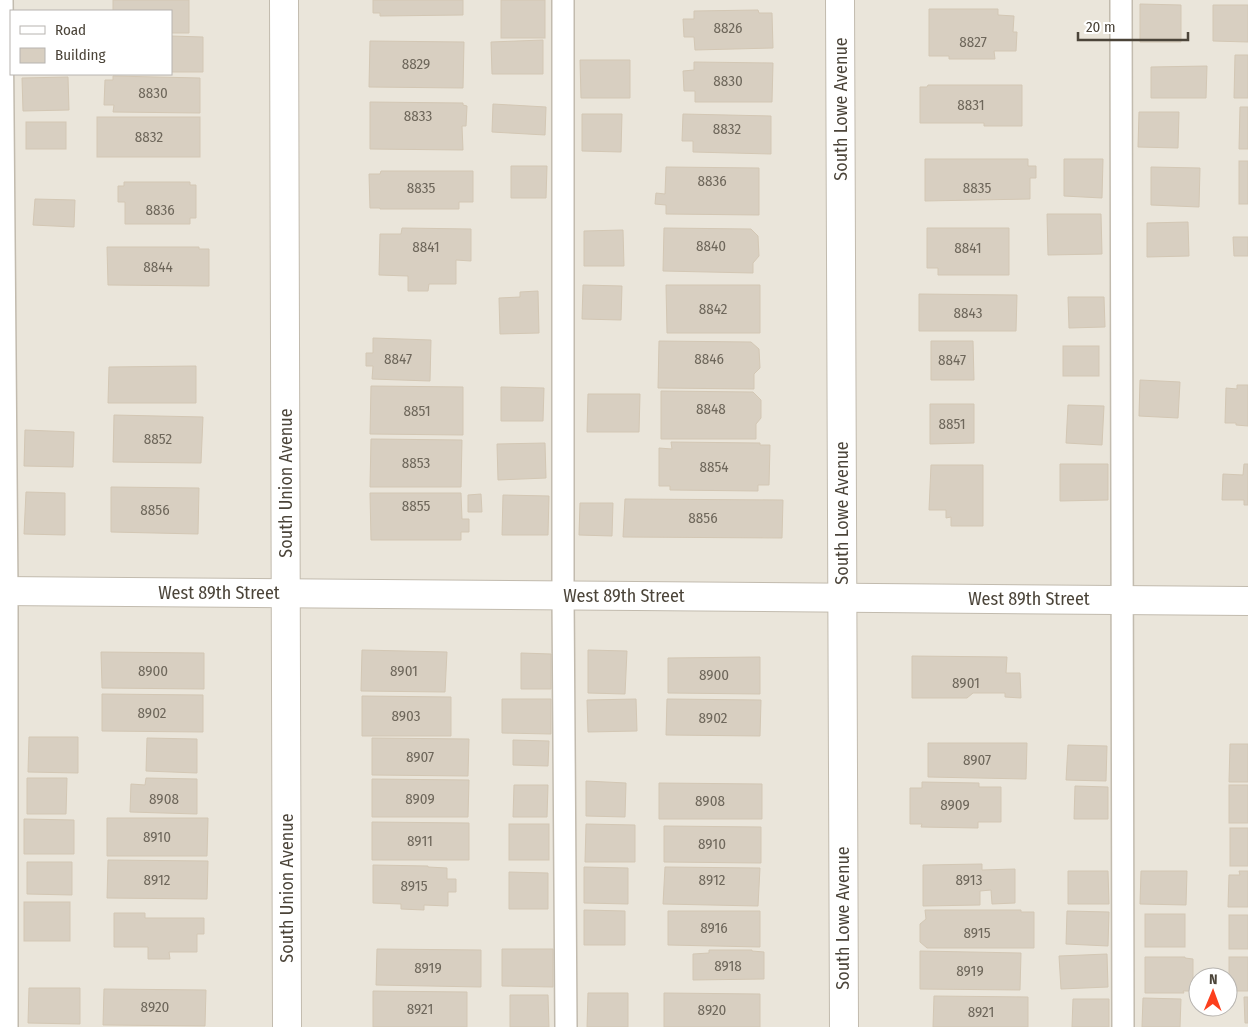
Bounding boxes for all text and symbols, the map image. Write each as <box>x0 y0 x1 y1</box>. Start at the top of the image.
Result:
legend <box>10 10 172 75</box>
scale bar <box>1078 10 1188 42</box>
text: 20 m <box>1086 18 1116 36</box>
house number: 8826 <box>714 19 742 37</box>
text: Road <box>55 21 86 39</box>
house number: 8827 <box>959 33 987 51</box>
street label: South Lowe Avenue <box>830 37 852 181</box>
text: Building <box>55 46 106 64</box>
house number: 8829 <box>402 55 430 73</box>
house number: 8830 <box>713 72 743 90</box>
house number: 8830 <box>138 84 168 102</box>
house number: 8831 <box>957 96 985 114</box>
house number: 8833 <box>404 107 432 125</box>
house number: 8832 <box>713 120 742 138</box>
house number: 8832 <box>135 128 164 146</box>
house number: 8836 <box>697 172 727 190</box>
house number: 8835 <box>407 179 435 197</box>
house number: 8835 <box>963 179 991 197</box>
house number: 8836 <box>145 201 175 219</box>
house number: 8840 <box>696 237 726 255</box>
house number: 8841 <box>412 238 440 256</box>
house number: 8841 <box>954 239 982 257</box>
house number: 8844 <box>143 258 173 276</box>
house number: 8842 <box>699 300 728 318</box>
house number: 8843 <box>954 304 983 322</box>
house number: 8847 <box>384 350 412 368</box>
house number: 8846 <box>694 350 724 368</box>
house number: 8847 <box>938 351 966 369</box>
house number: 8848 <box>696 400 726 418</box>
house number: 8851 <box>403 402 431 420</box>
street label: South Union Avenue <box>275 408 297 558</box>
house number: 8851 <box>938 415 966 433</box>
house number: 8852 <box>144 430 173 448</box>
street label: South Lowe Avenue <box>831 441 853 585</box>
house number: 8853 <box>402 454 431 472</box>
house number: 8854 <box>699 458 729 476</box>
house number: 8855 <box>402 497 430 515</box>
house number: 8856 <box>140 501 170 519</box>
house number: 8856 <box>688 509 718 527</box>
street label: West 89th Street <box>158 582 280 604</box>
street label: West 89th Street <box>563 585 685 607</box>
street label: West 89th Street <box>968 588 1090 610</box>
house number: 8900 <box>138 662 168 680</box>
house number: 8901 <box>390 662 418 680</box>
house number: 8900 <box>699 666 729 684</box>
house number: 8901 <box>952 674 980 692</box>
house number: 8902 <box>138 704 167 722</box>
house number: 8903 <box>391 707 421 725</box>
house number: 8902 <box>699 709 728 727</box>
house number: 8907 <box>406 748 434 766</box>
house number: 8907 <box>963 751 991 769</box>
house number: 8908 <box>149 790 179 808</box>
house number: 8909 <box>405 790 435 808</box>
house number: 8908 <box>695 792 725 810</box>
house number: 8909 <box>940 796 970 814</box>
street label: South Union Avenue <box>276 813 298 963</box>
house number: 8910 <box>143 828 171 846</box>
house number: 8911 <box>407 832 433 850</box>
house number: 8910 <box>698 835 726 853</box>
street label: South Lowe Avenue <box>832 846 854 990</box>
house number: 8912 <box>144 871 171 889</box>
house number: 8912 <box>699 871 726 889</box>
house number: 8913 <box>956 871 983 889</box>
house number: 8915 <box>400 877 428 895</box>
house number: 8916 <box>700 919 728 937</box>
house number: 8915 <box>963 924 991 942</box>
house number: 8918 <box>714 957 742 975</box>
house number: 8919 <box>414 959 442 977</box>
house number: 8919 <box>956 962 984 980</box>
north arrow <box>1188 967 1238 1017</box>
text: N <box>1209 971 1218 988</box>
house number: 8920 <box>141 998 169 1016</box>
house number: 8921 <box>407 1000 433 1018</box>
house number: 8920 <box>698 1001 726 1019</box>
house number: 8921 <box>968 1003 994 1021</box>

